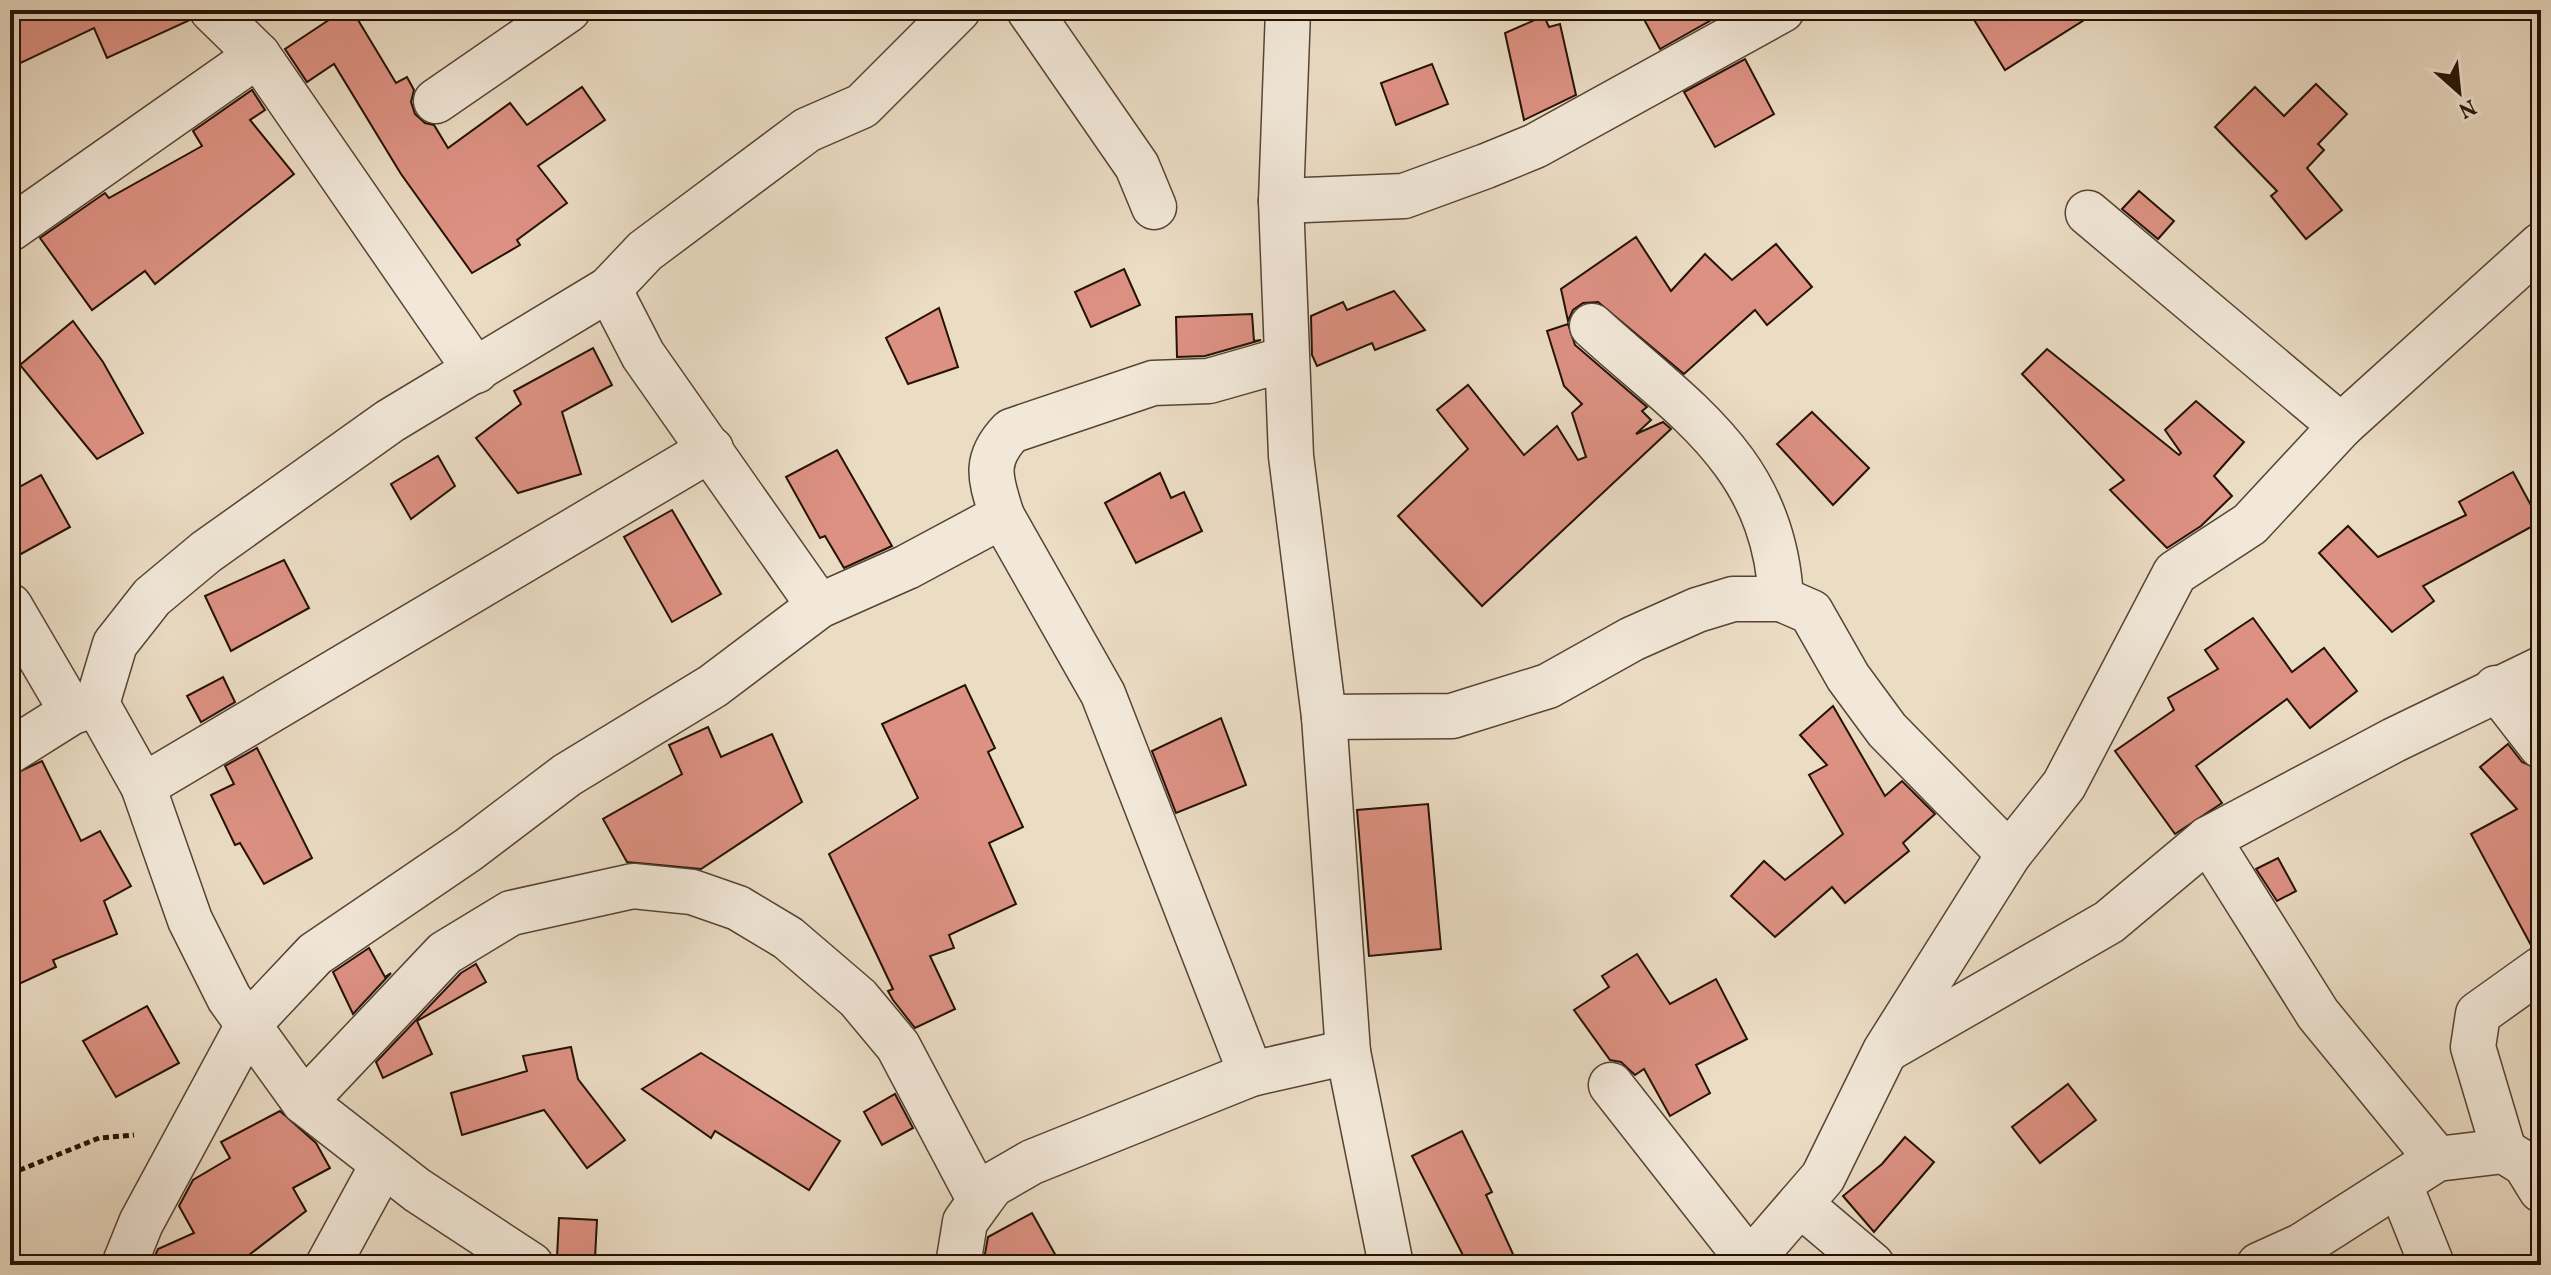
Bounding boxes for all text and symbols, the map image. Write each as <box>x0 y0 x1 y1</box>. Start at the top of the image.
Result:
north arrow <box>2419 52 2499 132</box>
text: N <box>2453 90 2481 125</box>

